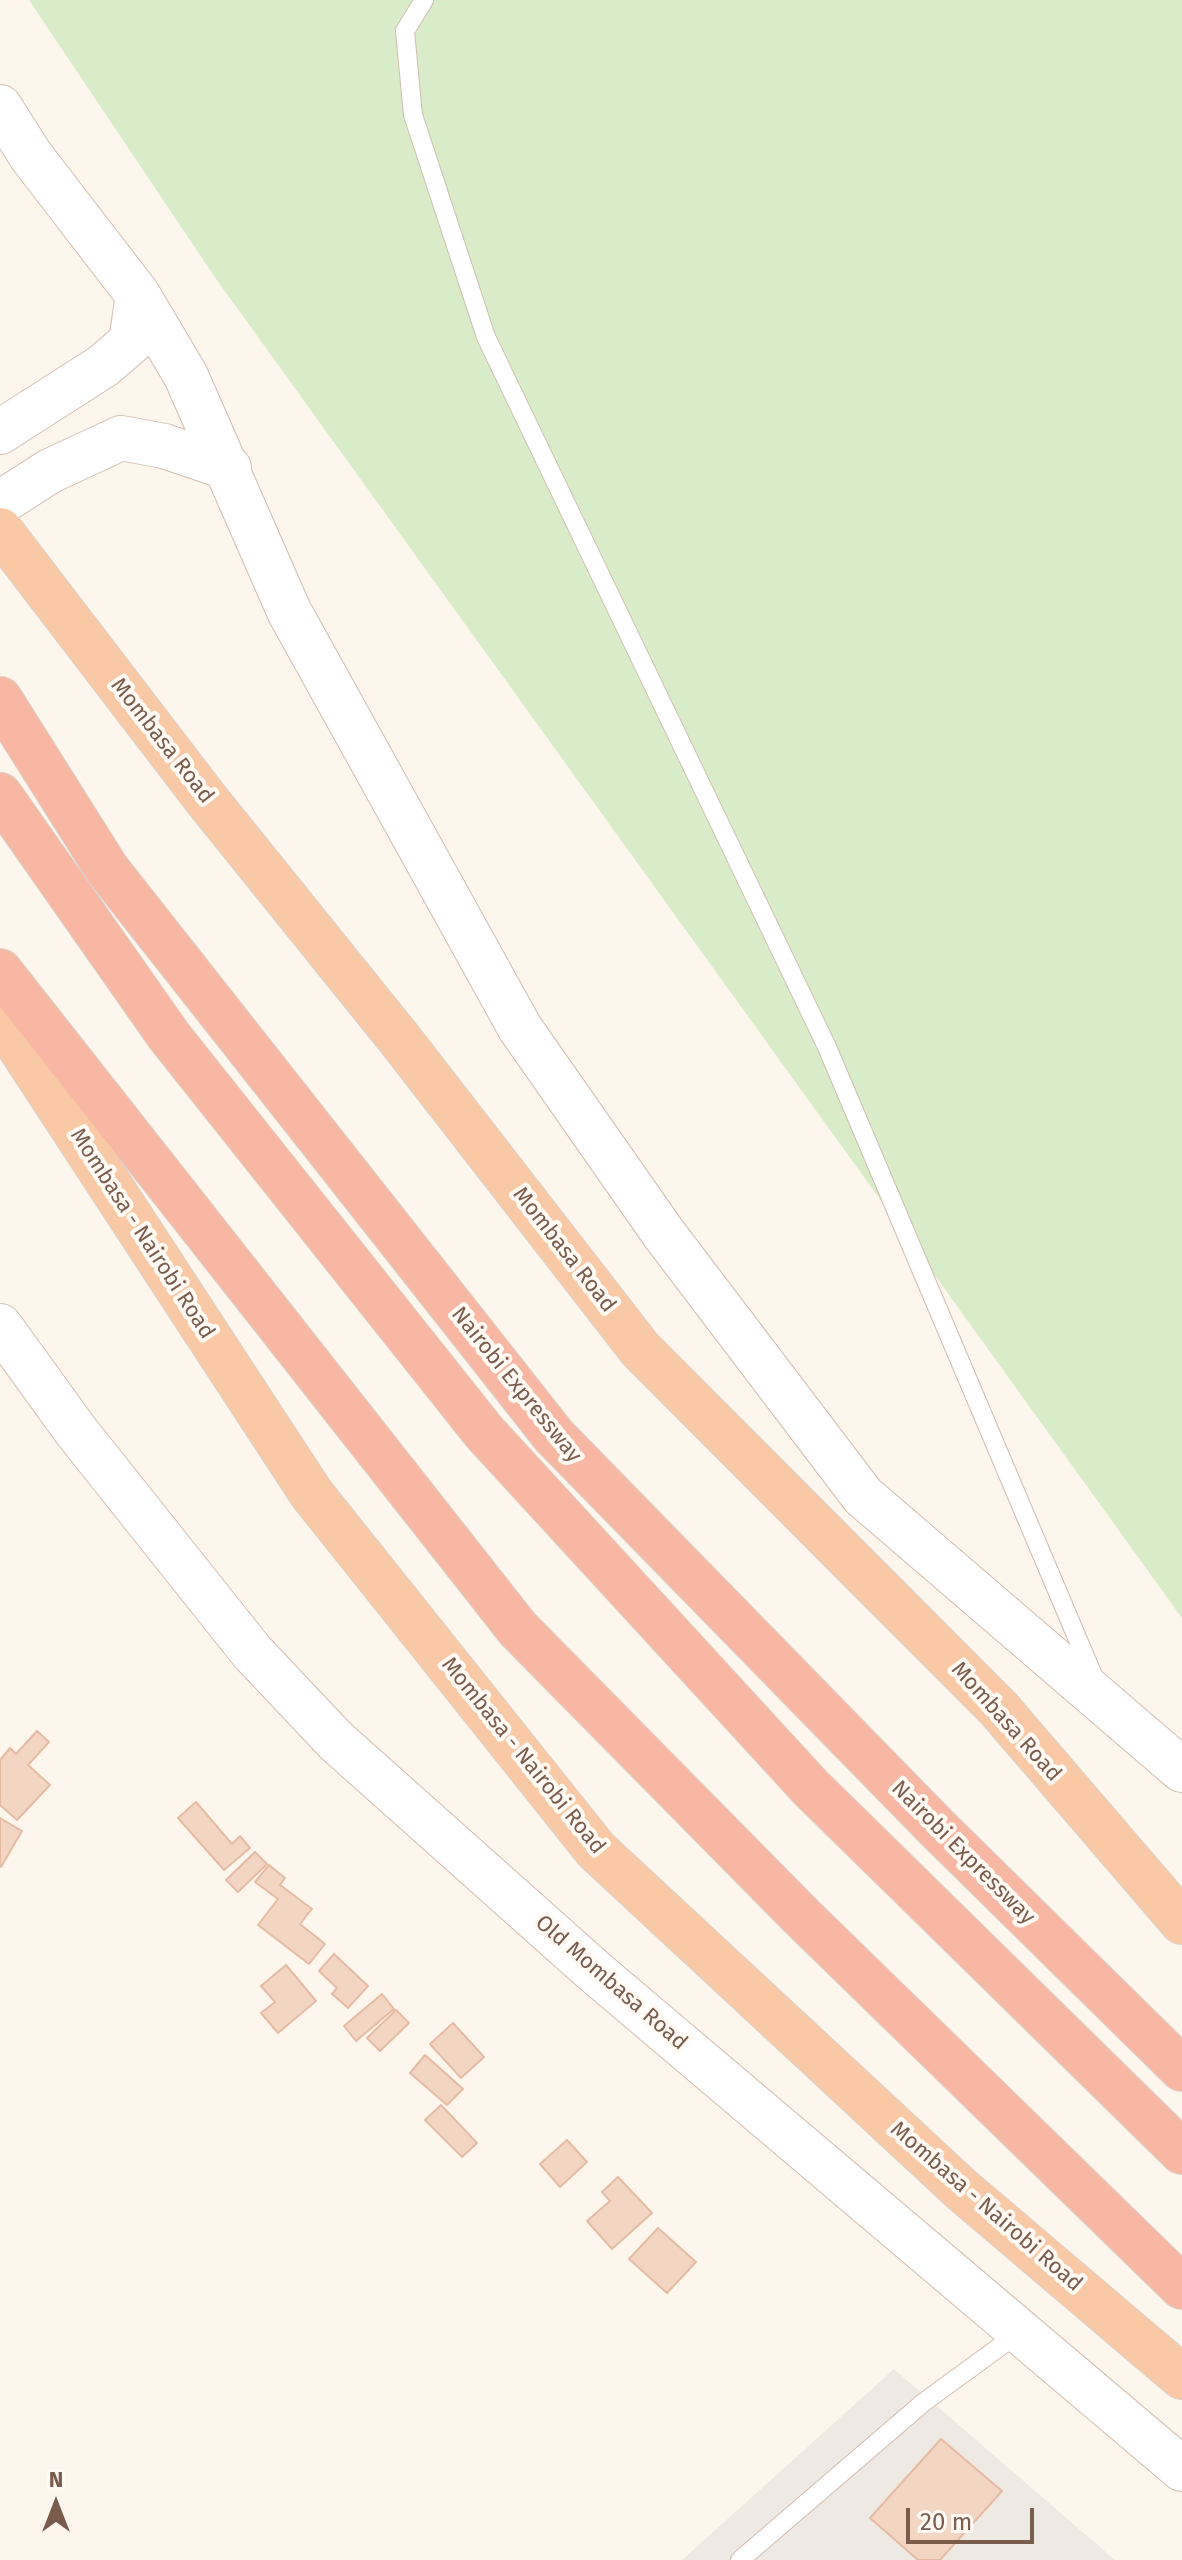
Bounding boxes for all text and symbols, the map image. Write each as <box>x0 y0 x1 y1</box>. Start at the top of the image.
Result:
street label: Mombasa Road <box>105 673 219 809</box>
street label: Mombasa - Nairobi Road <box>64 1124 220 1344</box>
street label: Mombasa Road <box>507 1182 621 1318</box>
street label: Nairobi Expressway <box>445 1302 587 1468</box>
street label: Mombasa - Nairobi Road <box>435 1652 611 1860</box>
street label: Mombasa Road <box>945 1657 1067 1787</box>
street label: Nairobi Expressway <box>886 1776 1040 1930</box>
street label: Old Mombasa Road <box>530 1910 692 2056</box>
street label: Mombasa - Nairobi Road <box>885 2116 1087 2298</box>
north arrow <box>16 2464 96 2544</box>
text: N <box>49 2466 63 2493</box>
scale bar <box>910 2492 1038 2542</box>
text: 20 m <box>920 2508 972 2536</box>

